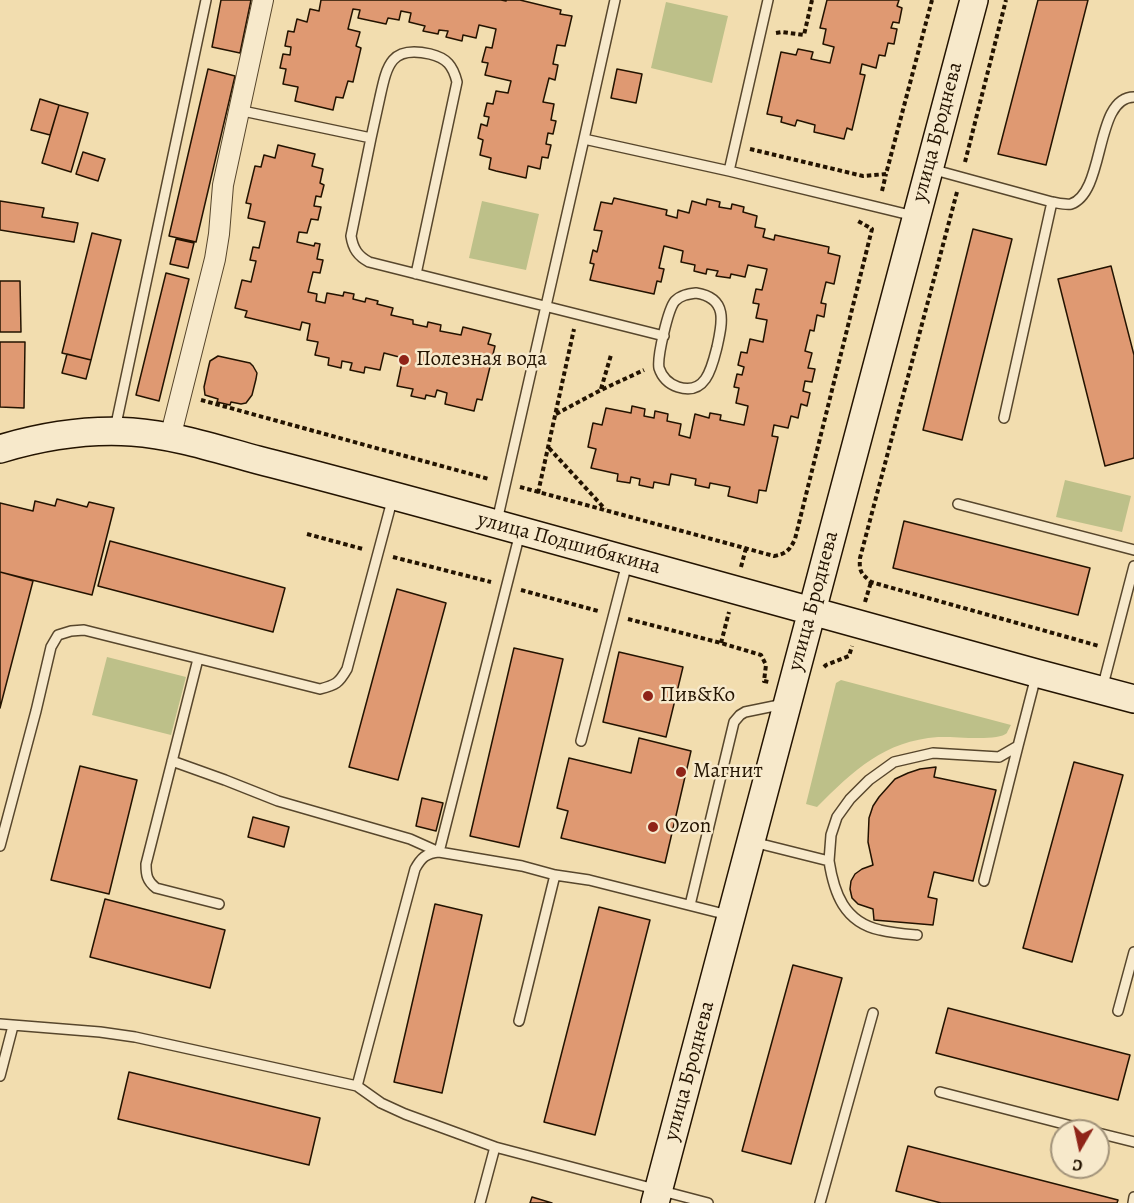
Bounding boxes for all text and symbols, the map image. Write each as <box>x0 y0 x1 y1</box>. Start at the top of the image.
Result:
street label: улица Броднева <box>907 59 969 205</box>
place label: Полезная вода <box>416 347 547 373</box>
marker: Полезная вода <box>397 353 411 367</box>
street label: улица Подшибякина <box>475 507 663 581</box>
street label: улица Броднева <box>783 528 845 674</box>
place label: Пив&Ко <box>660 683 735 709</box>
marker: Пив&Ко <box>641 689 655 703</box>
place label: Магнит <box>693 759 763 785</box>
marker: Магнит <box>674 765 688 779</box>
place label: Ozon <box>665 814 711 840</box>
marker: Ozon <box>646 820 660 834</box>
street label: улица Броднева <box>659 998 721 1144</box>
north arrow <box>1050 1119 1110 1179</box>
text: С <box>1071 1153 1084 1176</box>

